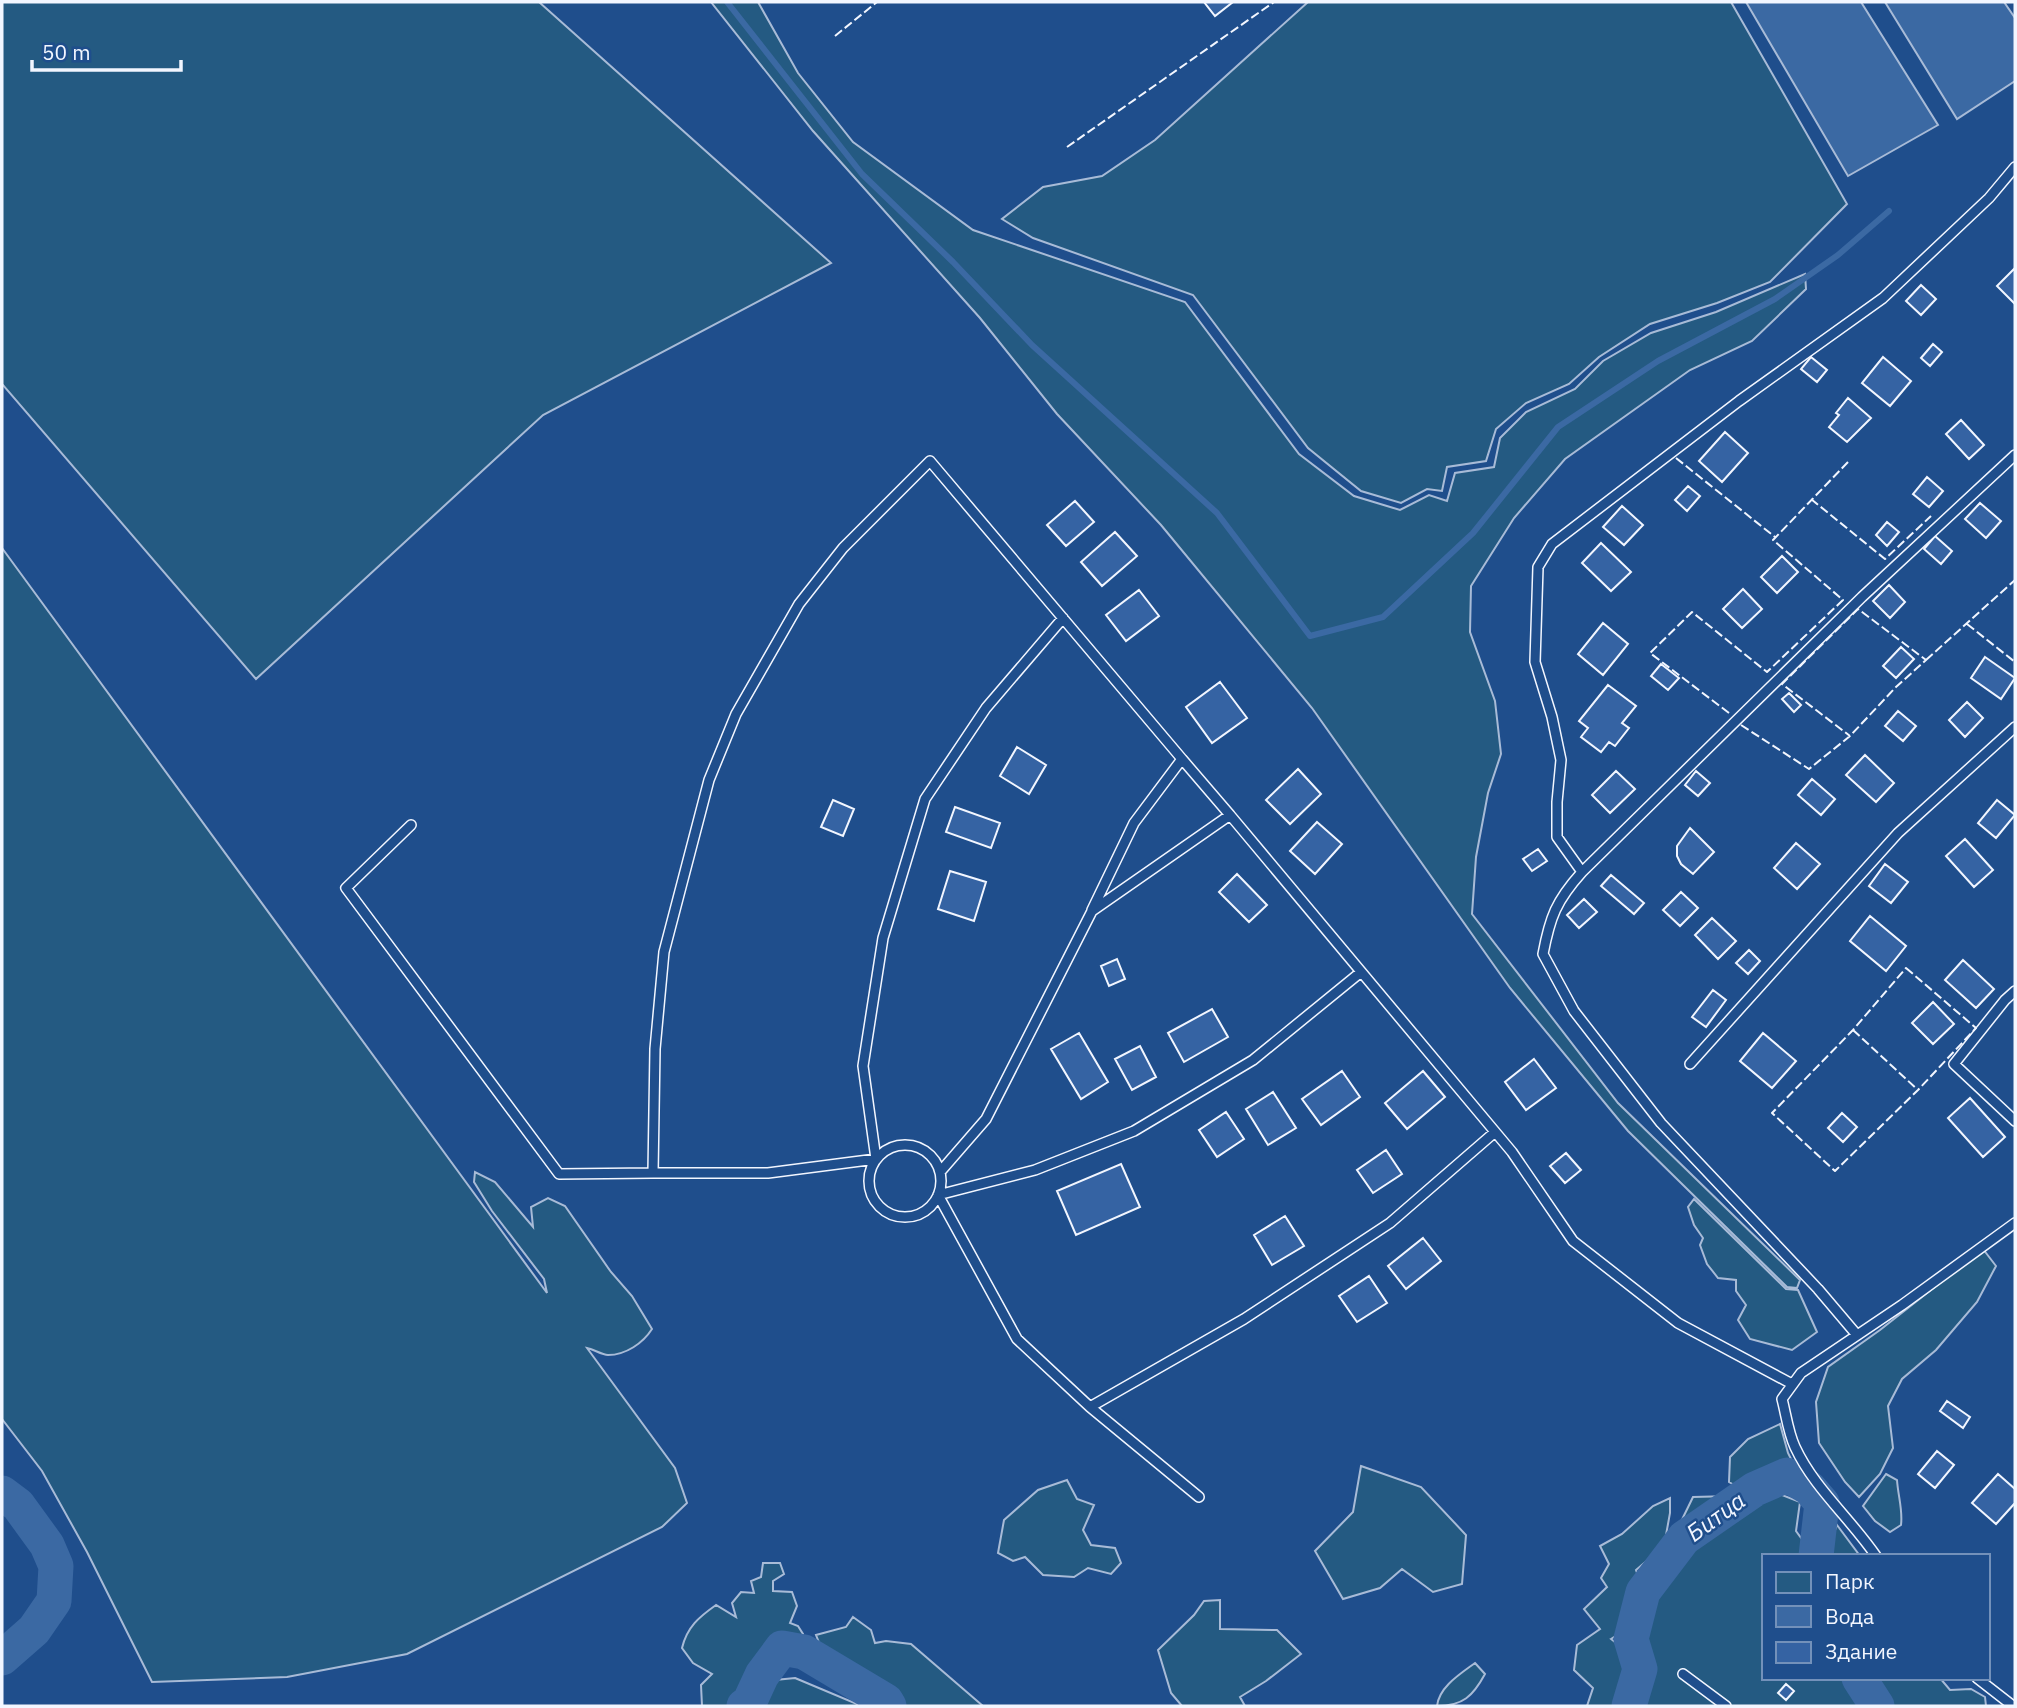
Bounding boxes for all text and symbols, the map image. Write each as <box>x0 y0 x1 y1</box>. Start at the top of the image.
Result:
scale bar <box>32 28 180 72</box>
text: 50 m <box>42 38 91 66</box>
water label: Битца <box>1679 1484 1751 1548</box>
legend <box>1762 1554 1989 1680</box>
text: Парк <box>1825 1567 1875 1595</box>
text: Вода <box>1825 1602 1874 1630</box>
text: Здание <box>1825 1637 1897 1665</box>

